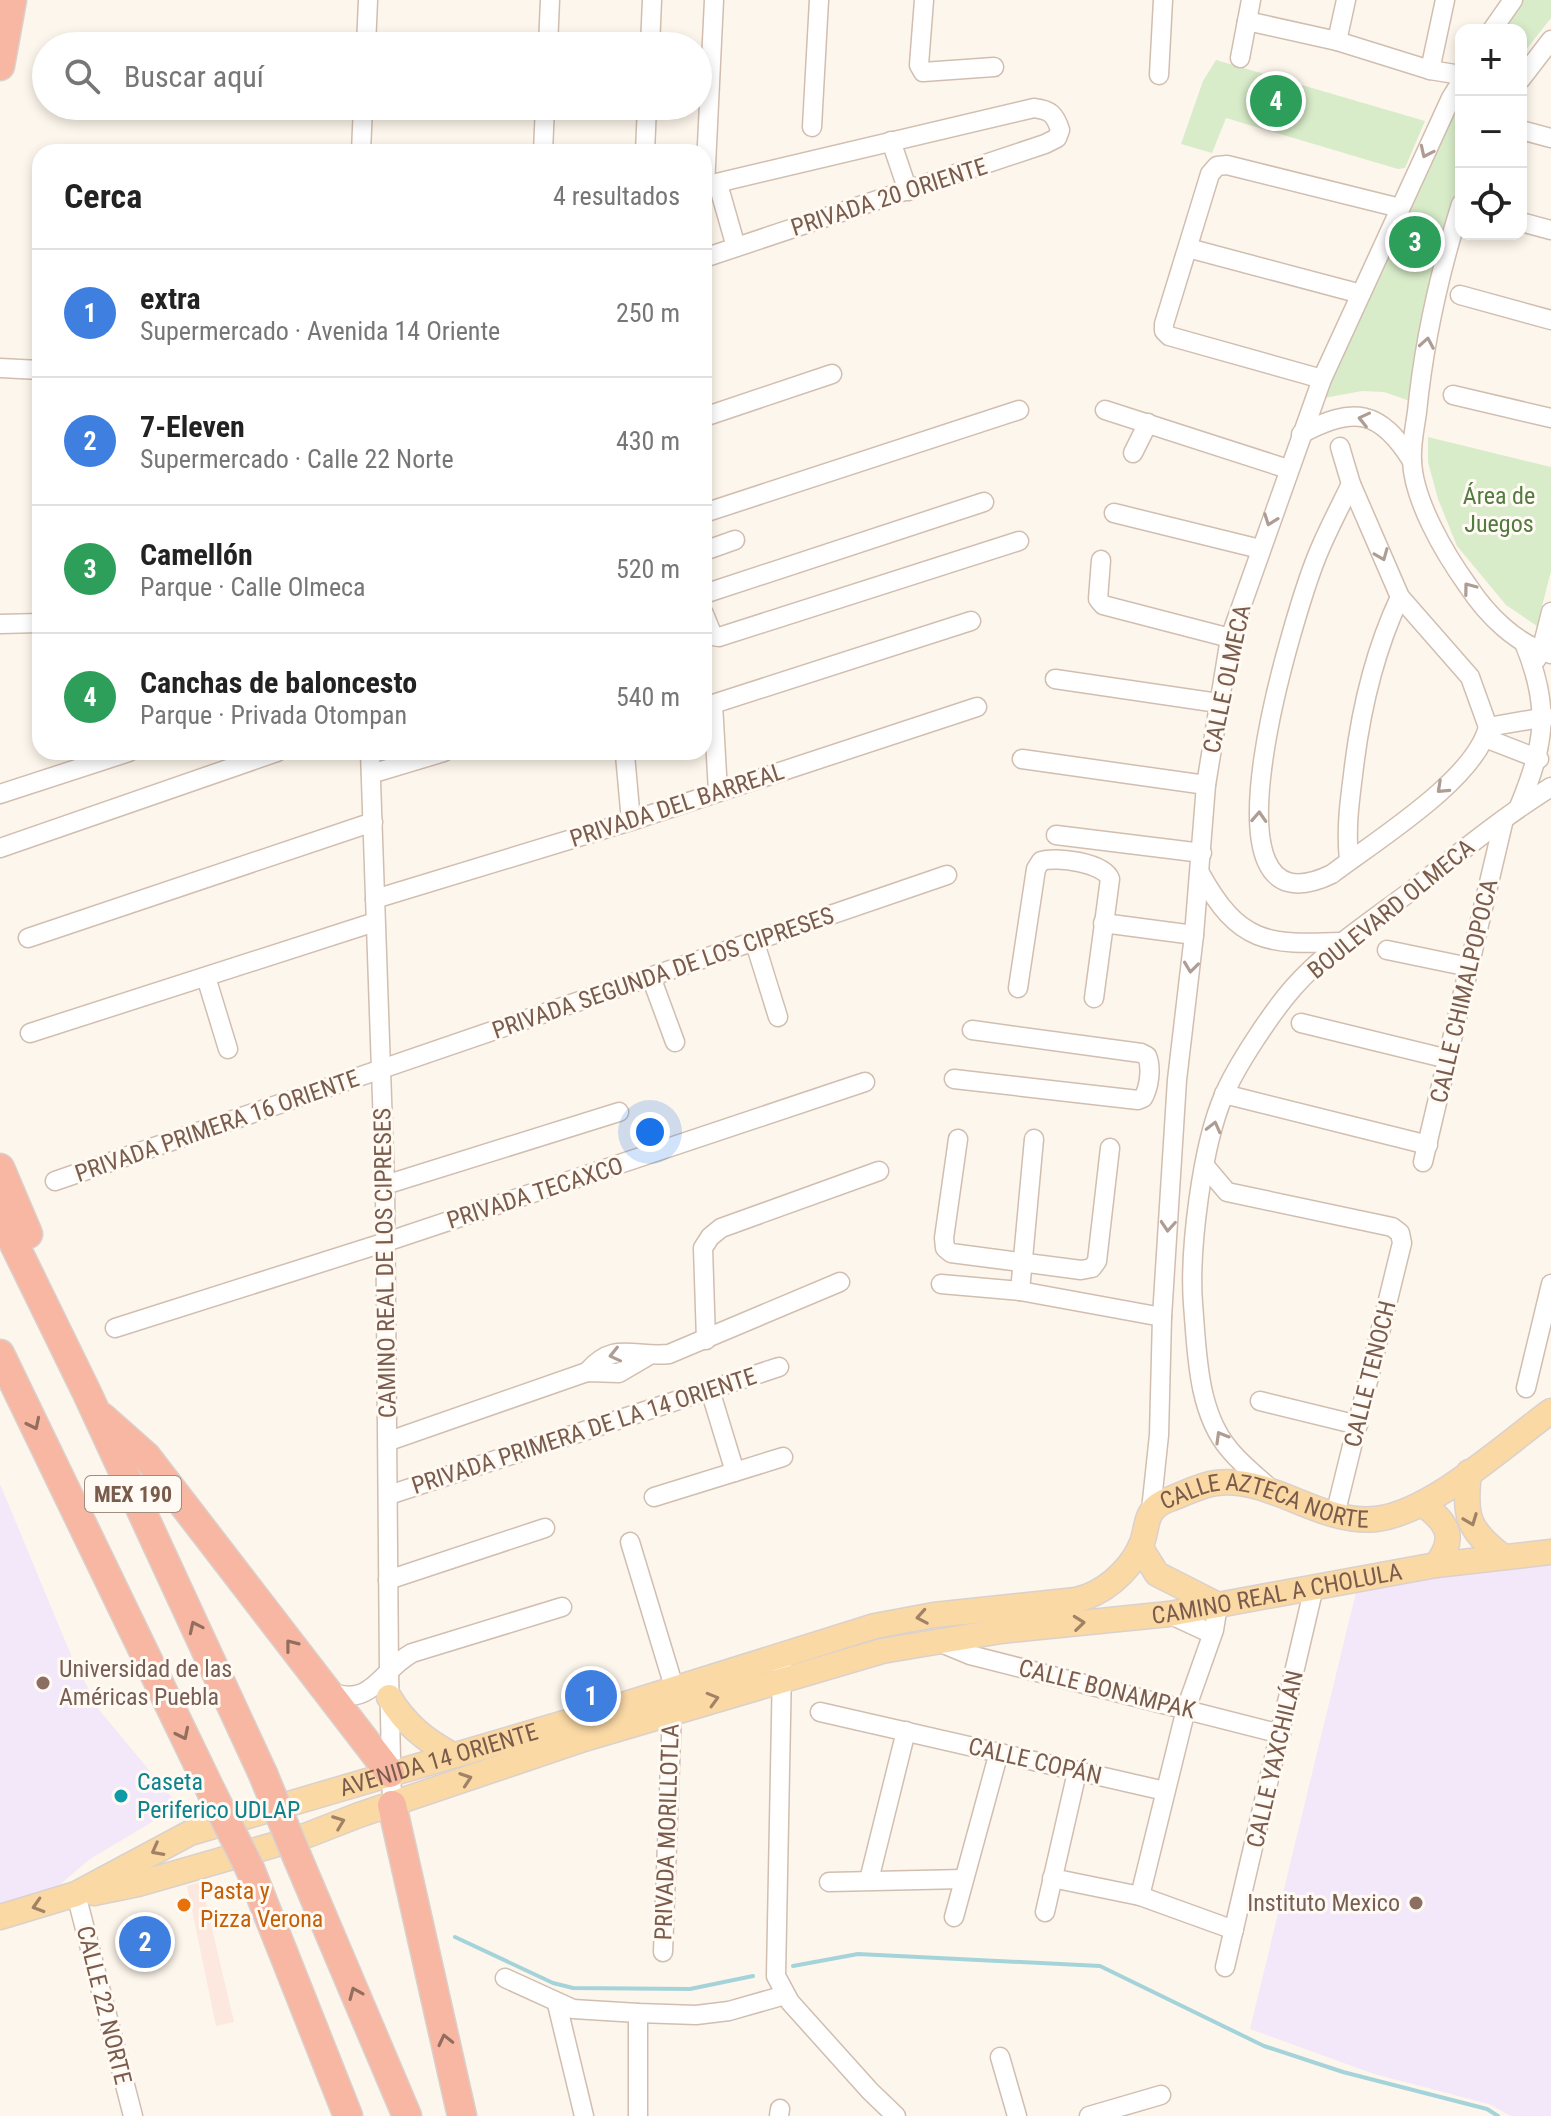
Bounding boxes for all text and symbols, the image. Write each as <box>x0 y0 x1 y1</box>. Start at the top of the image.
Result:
map controls <box>1455 24 1527 240</box>
button: + <box>1455 24 1527 96</box>
search box <box>32 32 712 120</box>
icon: search <box>60 54 104 98</box>
text: Buscar aquí <box>124 59 264 94</box>
pin: 4 <box>1250 71 1302 131</box>
button: − <box>1455 96 1527 168</box>
one-way arrow <box>1420 144 1436 158</box>
street label: PRIVADA 20 ORIENTE <box>787 152 991 242</box>
button: locate <box>1455 168 1527 240</box>
text: Cerca <box>64 176 142 216</box>
text: 4 resultados <box>553 181 680 211</box>
pin: 3 <box>1389 212 1441 272</box>
text: extra <box>140 281 201 316</box>
text: 1 <box>83 298 97 328</box>
text: 250 m <box>616 298 680 328</box>
text: Supermercado · Avenida 14 Oriente <box>140 316 500 346</box>
one-way arrow <box>1418 336 1435 349</box>
text: 7-Eleven <box>140 409 245 444</box>
one-way arrow <box>1357 411 1371 428</box>
text: 2 <box>83 426 97 456</box>
text: 430 m <box>616 426 680 456</box>
text: Supermercado · Calle 22 Norte <box>140 444 454 474</box>
park label: Área de Juegos <box>1463 482 1535 538</box>
one-way arrow <box>1264 512 1280 526</box>
text: Camellón <box>140 537 253 572</box>
one-way arrow <box>1373 547 1389 561</box>
text: 3 <box>83 554 97 584</box>
text: 520 m <box>616 554 680 584</box>
text: Parque · Calle Olmeca <box>140 572 366 602</box>
one-way arrow <box>1464 582 1479 596</box>
street label: CALLE OLMECA <box>1198 602 1256 756</box>
text: Canchas de baloncesto <box>140 665 417 700</box>
text: 4 <box>83 682 97 712</box>
text: 540 m <box>616 682 680 712</box>
text: Parque · Privada Otompan <box>140 700 407 730</box>
street label: PRIVADA DEL BARREAL <box>566 757 788 853</box>
one-way arrow <box>1437 779 1452 793</box>
one-way arrow <box>1250 810 1267 823</box>
street label: BOULEVARD OLMECA <box>1302 833 1480 985</box>
street label: CALLE CHIMALPOPOCA <box>1425 876 1503 1106</box>
street label: PRIVADA SEGUNDA DE LOS CIPRESES <box>488 901 838 1045</box>
one-way arrow <box>1182 961 1199 974</box>
street label: PRIVADA PRIMERA 16 ORIENTE <box>71 1064 363 1188</box>
street label: CAMINO REAL DE LOS CIPRESES <box>368 1108 402 1418</box>
your location <box>630 1112 670 1152</box>
one-way arrow <box>1204 1121 1221 1135</box>
street label: PRIVADA TECAXCO <box>443 1151 627 1235</box>
one-way arrow <box>1160 1219 1177 1232</box>
street label: CALLE TENOCH <box>1338 1298 1402 1450</box>
one-way arrow <box>608 1346 622 1363</box>
street label: PRIVADA PRIMERA DE LA 14 ORIENTE <box>408 1362 760 1500</box>
one-way arrow <box>24 1416 40 1430</box>
one-way arrow <box>1215 1431 1231 1445</box>
street label: CALLE AZTECA NORTE <box>1156 1468 1369 1534</box>
road number: MEX 190 <box>85 1476 181 1512</box>
one-way arrow <box>1461 1512 1478 1526</box>
street label: CAMINO REAL A CHOLULA <box>1150 1557 1404 1630</box>
one-way arrow <box>915 1608 929 1625</box>
one-way arrow <box>1073 1615 1086 1632</box>
one-way arrow <box>189 1621 205 1635</box>
one-way arrow <box>287 1639 301 1654</box>
street label: CALLE BONAMPAK <box>1016 1654 1198 1724</box>
place label: Universidad de las Américas Puebla <box>59 1655 232 1711</box>
pin: 1 <box>565 1666 617 1726</box>
street label: CALLE YAXCHILÁN <box>1241 1668 1309 1850</box>
marker: Universidad de las Américas Puebla <box>34 1674 52 1692</box>
one-way arrow <box>706 1692 720 1708</box>
street label: AVENIDA 14 ORIENTE <box>336 1718 541 1802</box>
street label: PRIVADA MORILLOTLA <box>649 1723 685 1941</box>
one-way arrow <box>173 1725 189 1740</box>
street label: CALLE COPÁN <box>966 1732 1104 1790</box>
place label: Caseta Periferico UDLAP <box>137 1768 300 1824</box>
one-way arrow <box>458 1773 472 1789</box>
marker: Caseta Periferico UDLAP <box>112 1787 130 1805</box>
one-way arrow <box>331 1815 345 1832</box>
one-way arrow <box>150 1841 165 1856</box>
place label: Pasta y Pizza Verona <box>200 1877 323 1933</box>
place label: Instituto Mexico <box>1247 1889 1400 1917</box>
marker: Instituto Mexico <box>1407 1894 1425 1912</box>
marker: Pasta y Pizza Verona <box>175 1896 193 1914</box>
one-way arrow <box>31 1897 45 1913</box>
pin: 2 <box>119 1912 171 1972</box>
street label: CALLE 22 NORTE <box>71 1923 137 2087</box>
one-way arrow <box>348 1987 364 2001</box>
one-way arrow <box>437 2034 454 2047</box>

